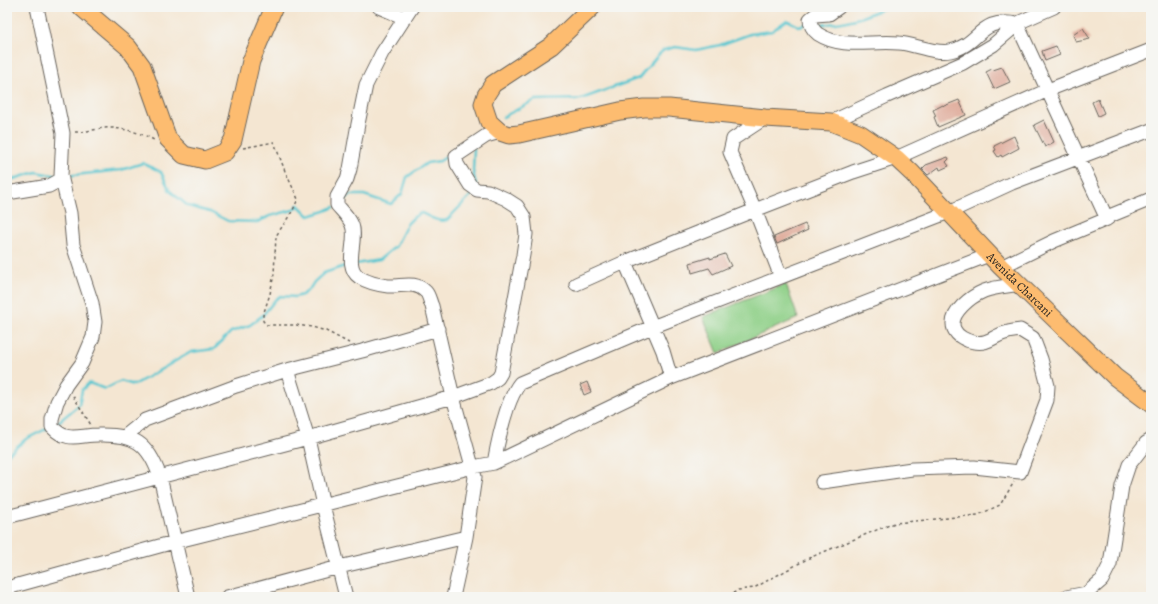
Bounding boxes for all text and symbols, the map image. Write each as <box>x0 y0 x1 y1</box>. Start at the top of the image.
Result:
street label: Avenida Charcani <box>982 248 1056 321</box>

